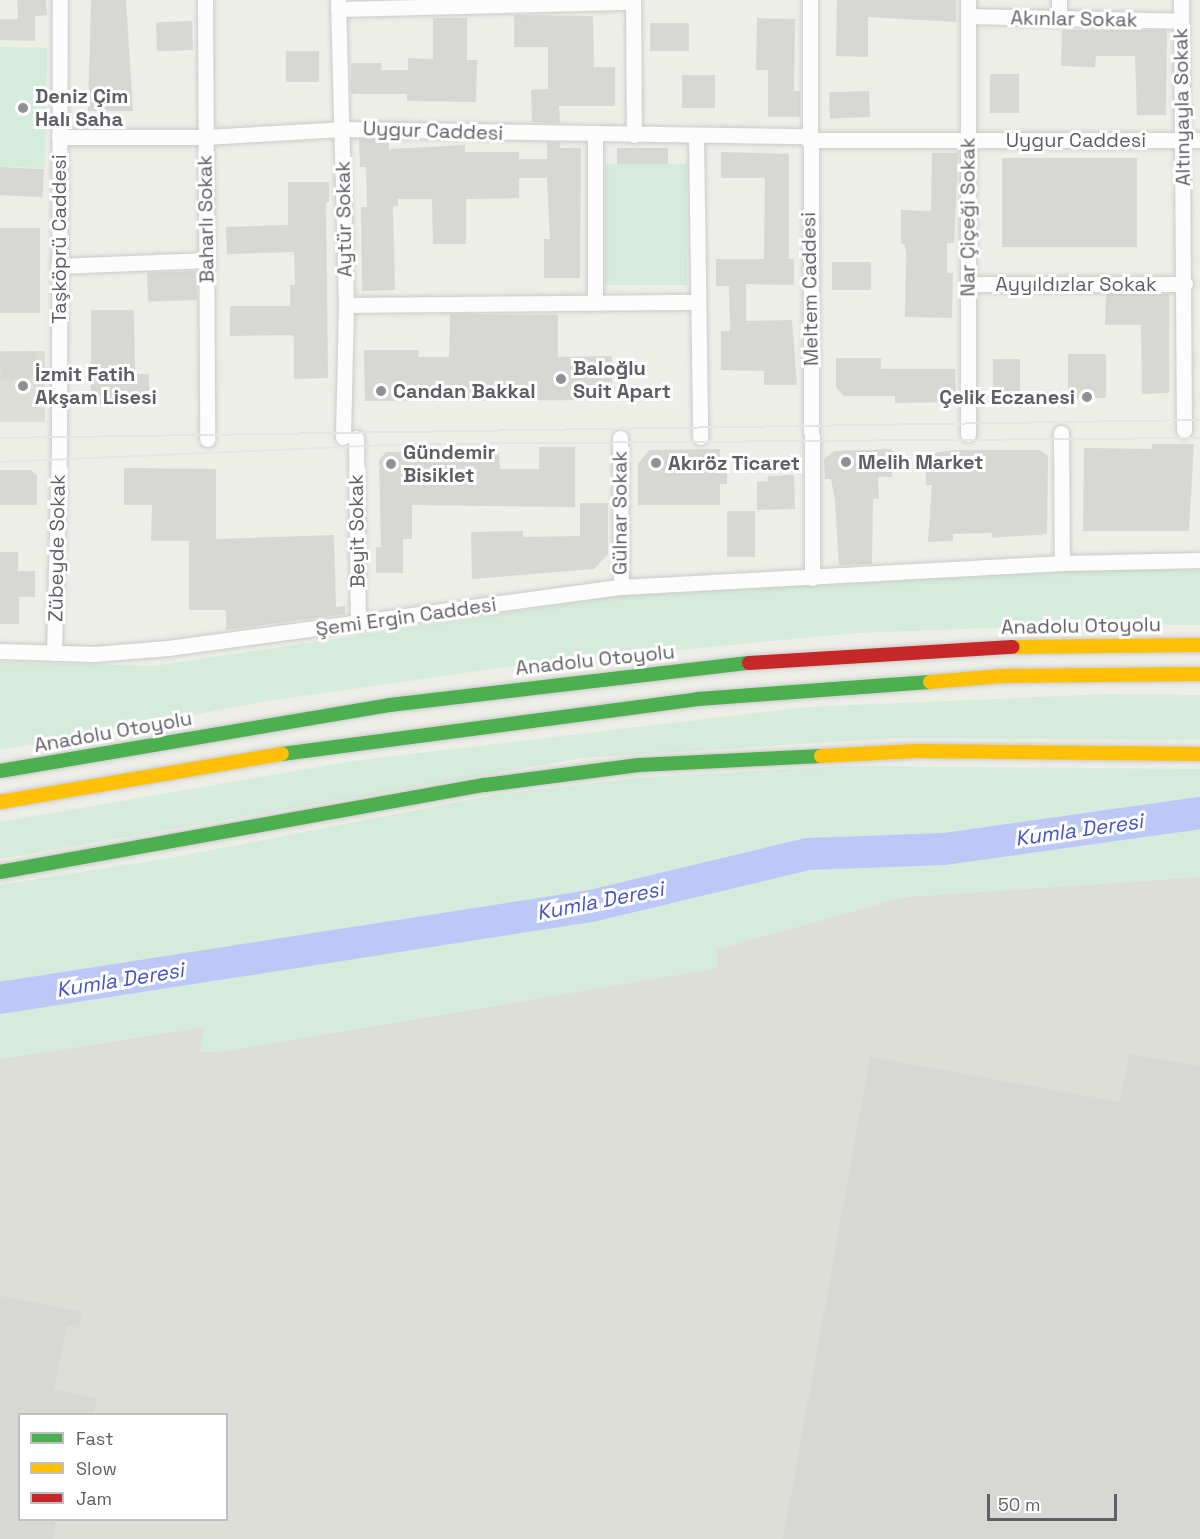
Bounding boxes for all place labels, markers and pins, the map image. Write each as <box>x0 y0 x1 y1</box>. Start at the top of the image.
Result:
place label: Deniz Çim Halı Saha <box>35 84 128 131</box>
marker: Deniz Çim Halı Saha <box>16 101 30 115</box>
place label: Baloğlu Suit Apart <box>573 356 671 403</box>
place label: İzmit Fatih Akşam Lisesi <box>35 362 157 409</box>
marker: Baloğlu Suit Apart <box>554 372 568 386</box>
marker: İzmit Fatih Akşam Lisesi <box>16 379 30 393</box>
place label: Candan Bakkal <box>393 379 536 403</box>
marker: Candan Bakkal <box>374 384 388 398</box>
place label: Çelik Eczanesi <box>939 385 1075 409</box>
marker: Çelik Eczanesi <box>1080 390 1094 404</box>
place label: Gündemir Bisiklet <box>403 440 495 487</box>
place label: Melih Market <box>858 450 983 474</box>
place label: Akıröz Ticaret <box>668 451 800 475</box>
marker: Melih Market <box>839 455 853 469</box>
marker: Akıröz Ticaret <box>649 456 663 470</box>
marker: Gündemir Bisiklet <box>384 457 398 471</box>

